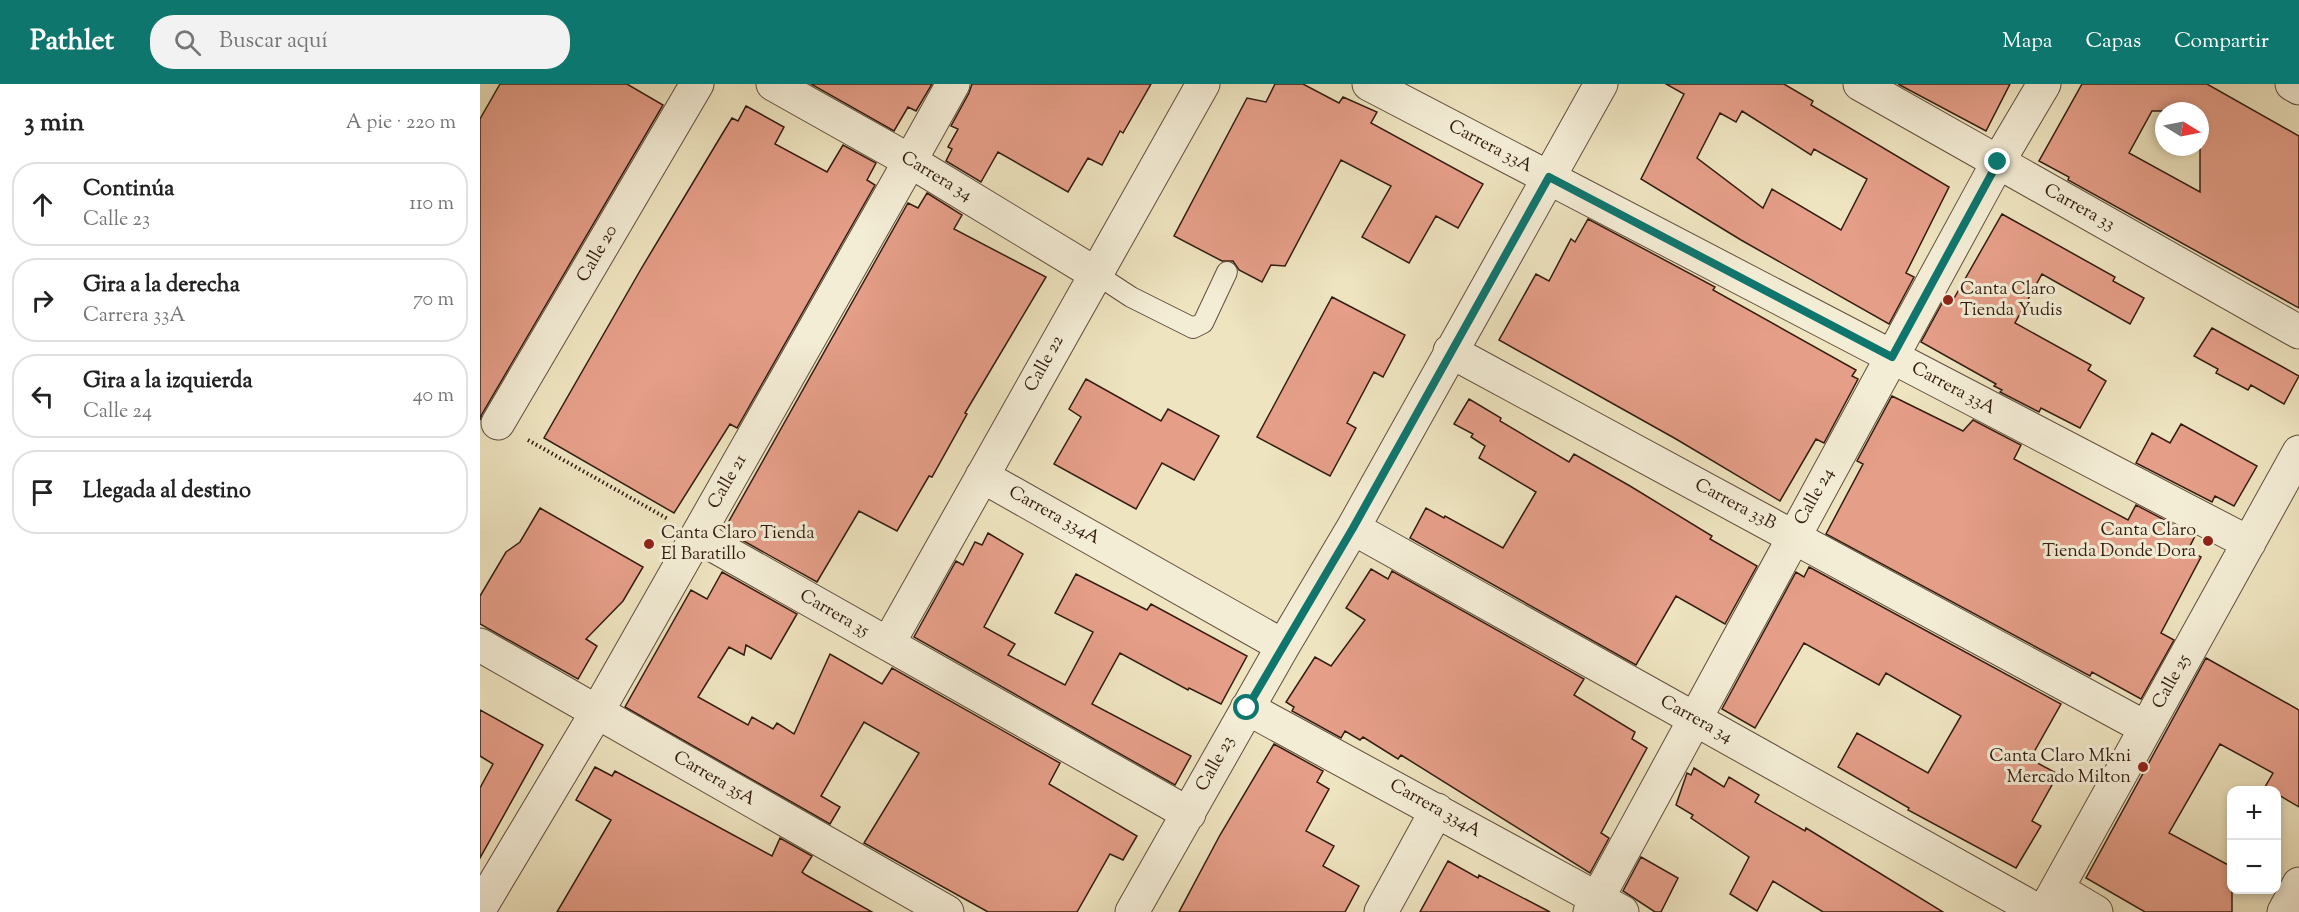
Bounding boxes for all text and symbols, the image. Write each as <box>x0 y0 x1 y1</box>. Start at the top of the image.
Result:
search box <box>150 15 570 69</box>
text: Pathlet <box>30 22 114 62</box>
icon: search <box>171 26 204 59</box>
text: Buscar aquí <box>219 26 328 58</box>
text: Mapa <box>2002 27 2052 57</box>
text: Capas <box>2085 27 2141 57</box>
text: Compartir <box>2174 27 2269 57</box>
north arrow <box>2155 102 2209 156</box>
text: 3 min <box>24 105 84 142</box>
text: A pie · 220 m <box>346 109 456 138</box>
street label: Carrera 33A <box>1443 114 1537 180</box>
street label: Carrera 34 <box>895 145 977 209</box>
route end <box>1984 148 2010 174</box>
text: Continúa <box>83 174 174 206</box>
street label: Carrera 33 <box>2039 178 2119 238</box>
icon: ahead <box>26 188 59 221</box>
text: 110 m <box>409 190 454 219</box>
text: Calle 23 <box>83 206 150 235</box>
street label: Calle 20 <box>571 220 625 288</box>
text: Gira a la derecha <box>83 270 240 302</box>
place label: Canta Claro Tienda Yudis <box>1960 277 2062 324</box>
icon: right <box>26 284 59 317</box>
text: 70 m <box>413 286 454 315</box>
marker: Canta Claro Tienda Yudis <box>1941 293 1955 307</box>
text: Carrera 33A <box>83 302 185 331</box>
street label: Calle 22 <box>1019 330 1072 397</box>
street label: Carrera 33A <box>1906 356 2000 422</box>
text: Gira a la izquierda <box>83 366 253 398</box>
icon: left <box>26 380 59 413</box>
text: 40 m <box>413 382 454 411</box>
text: Calle 24 <box>83 398 152 427</box>
street label: Calle 21 <box>702 450 754 514</box>
street label: Calle 24 <box>1789 464 1841 530</box>
street label: Carrera 33B <box>1690 473 1780 537</box>
icon: arrive <box>26 476 59 509</box>
text: Llegada al destino <box>83 476 251 508</box>
street label: Carrera 334A <box>1003 480 1105 552</box>
place label: Canta Claro Tienda Donde Dora <box>2042 518 2196 565</box>
place label: Canta Claro Tienda El Baratillo <box>661 521 814 568</box>
marker: Canta Claro Tienda Donde Dora <box>2201 534 2215 548</box>
marker: Canta Claro Tienda El Baratillo <box>642 537 656 551</box>
street label: Carrera 35 <box>794 584 874 644</box>
street label: Calle 25 <box>2146 650 2198 714</box>
street label: Carrera 34 <box>1655 689 1737 751</box>
route start <box>1233 694 1259 720</box>
street label: Calle 23 <box>1190 731 1242 797</box>
place label: Canta Claro Mkni Mercado Milton <box>1989 744 2131 791</box>
street label: Carrera 35A <box>668 745 760 813</box>
marker: Canta Claro Mkni Mercado Milton <box>2136 760 2150 774</box>
street label: Carrera 334A <box>1384 773 1486 845</box>
map controls <box>2227 786 2281 894</box>
button: + <box>2227 786 2281 840</box>
button: − <box>2227 840 2281 894</box>

